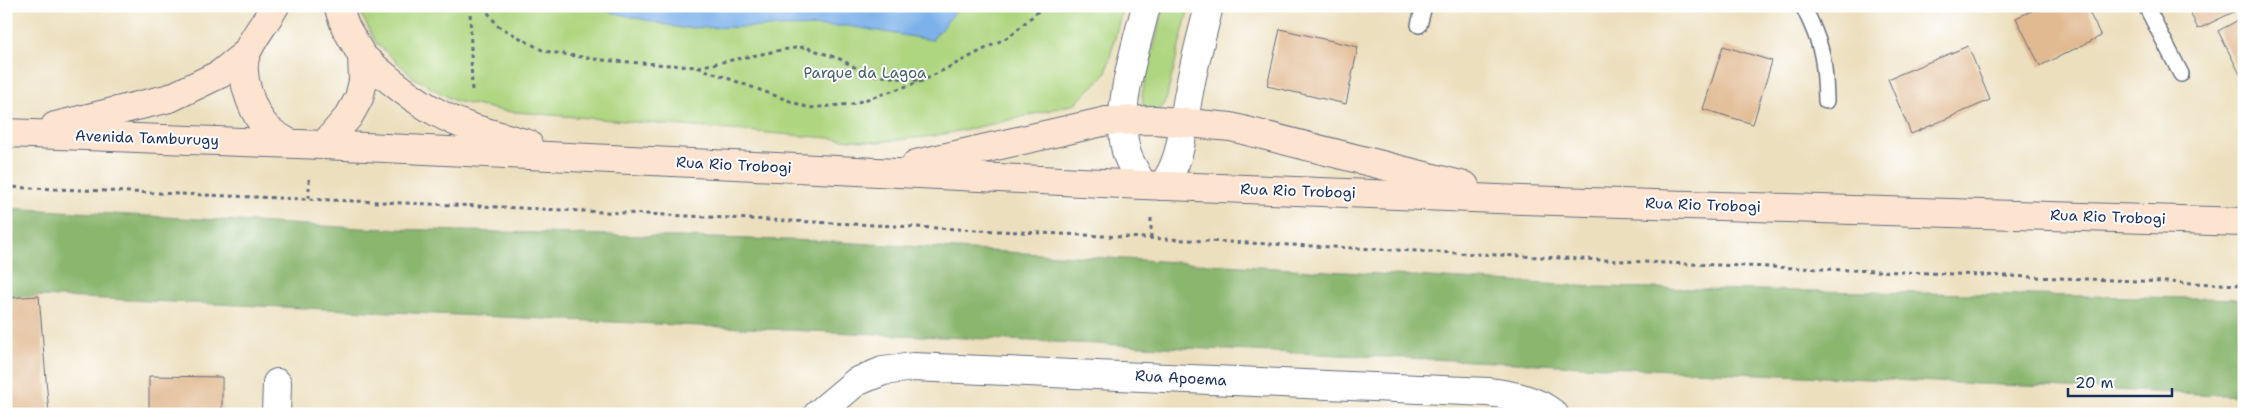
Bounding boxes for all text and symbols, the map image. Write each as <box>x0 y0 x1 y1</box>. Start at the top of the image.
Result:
park label: Parque da Lagoa <box>804 63 927 83</box>
street label: Avenida Tamburugy <box>75 125 219 151</box>
street label: Rua Rio Trobogi <box>676 152 792 178</box>
street label: Rua Rio Trobogi <box>1240 179 1356 203</box>
street label: Rua Rio Trobogi <box>1645 193 1761 217</box>
street label: Rua Rio Trobogi <box>2050 205 2166 229</box>
scale bar <box>2068 365 2171 397</box>
street label: Rua Apoema <box>1135 366 1228 390</box>
text: 20 m <box>2075 373 2114 393</box>

